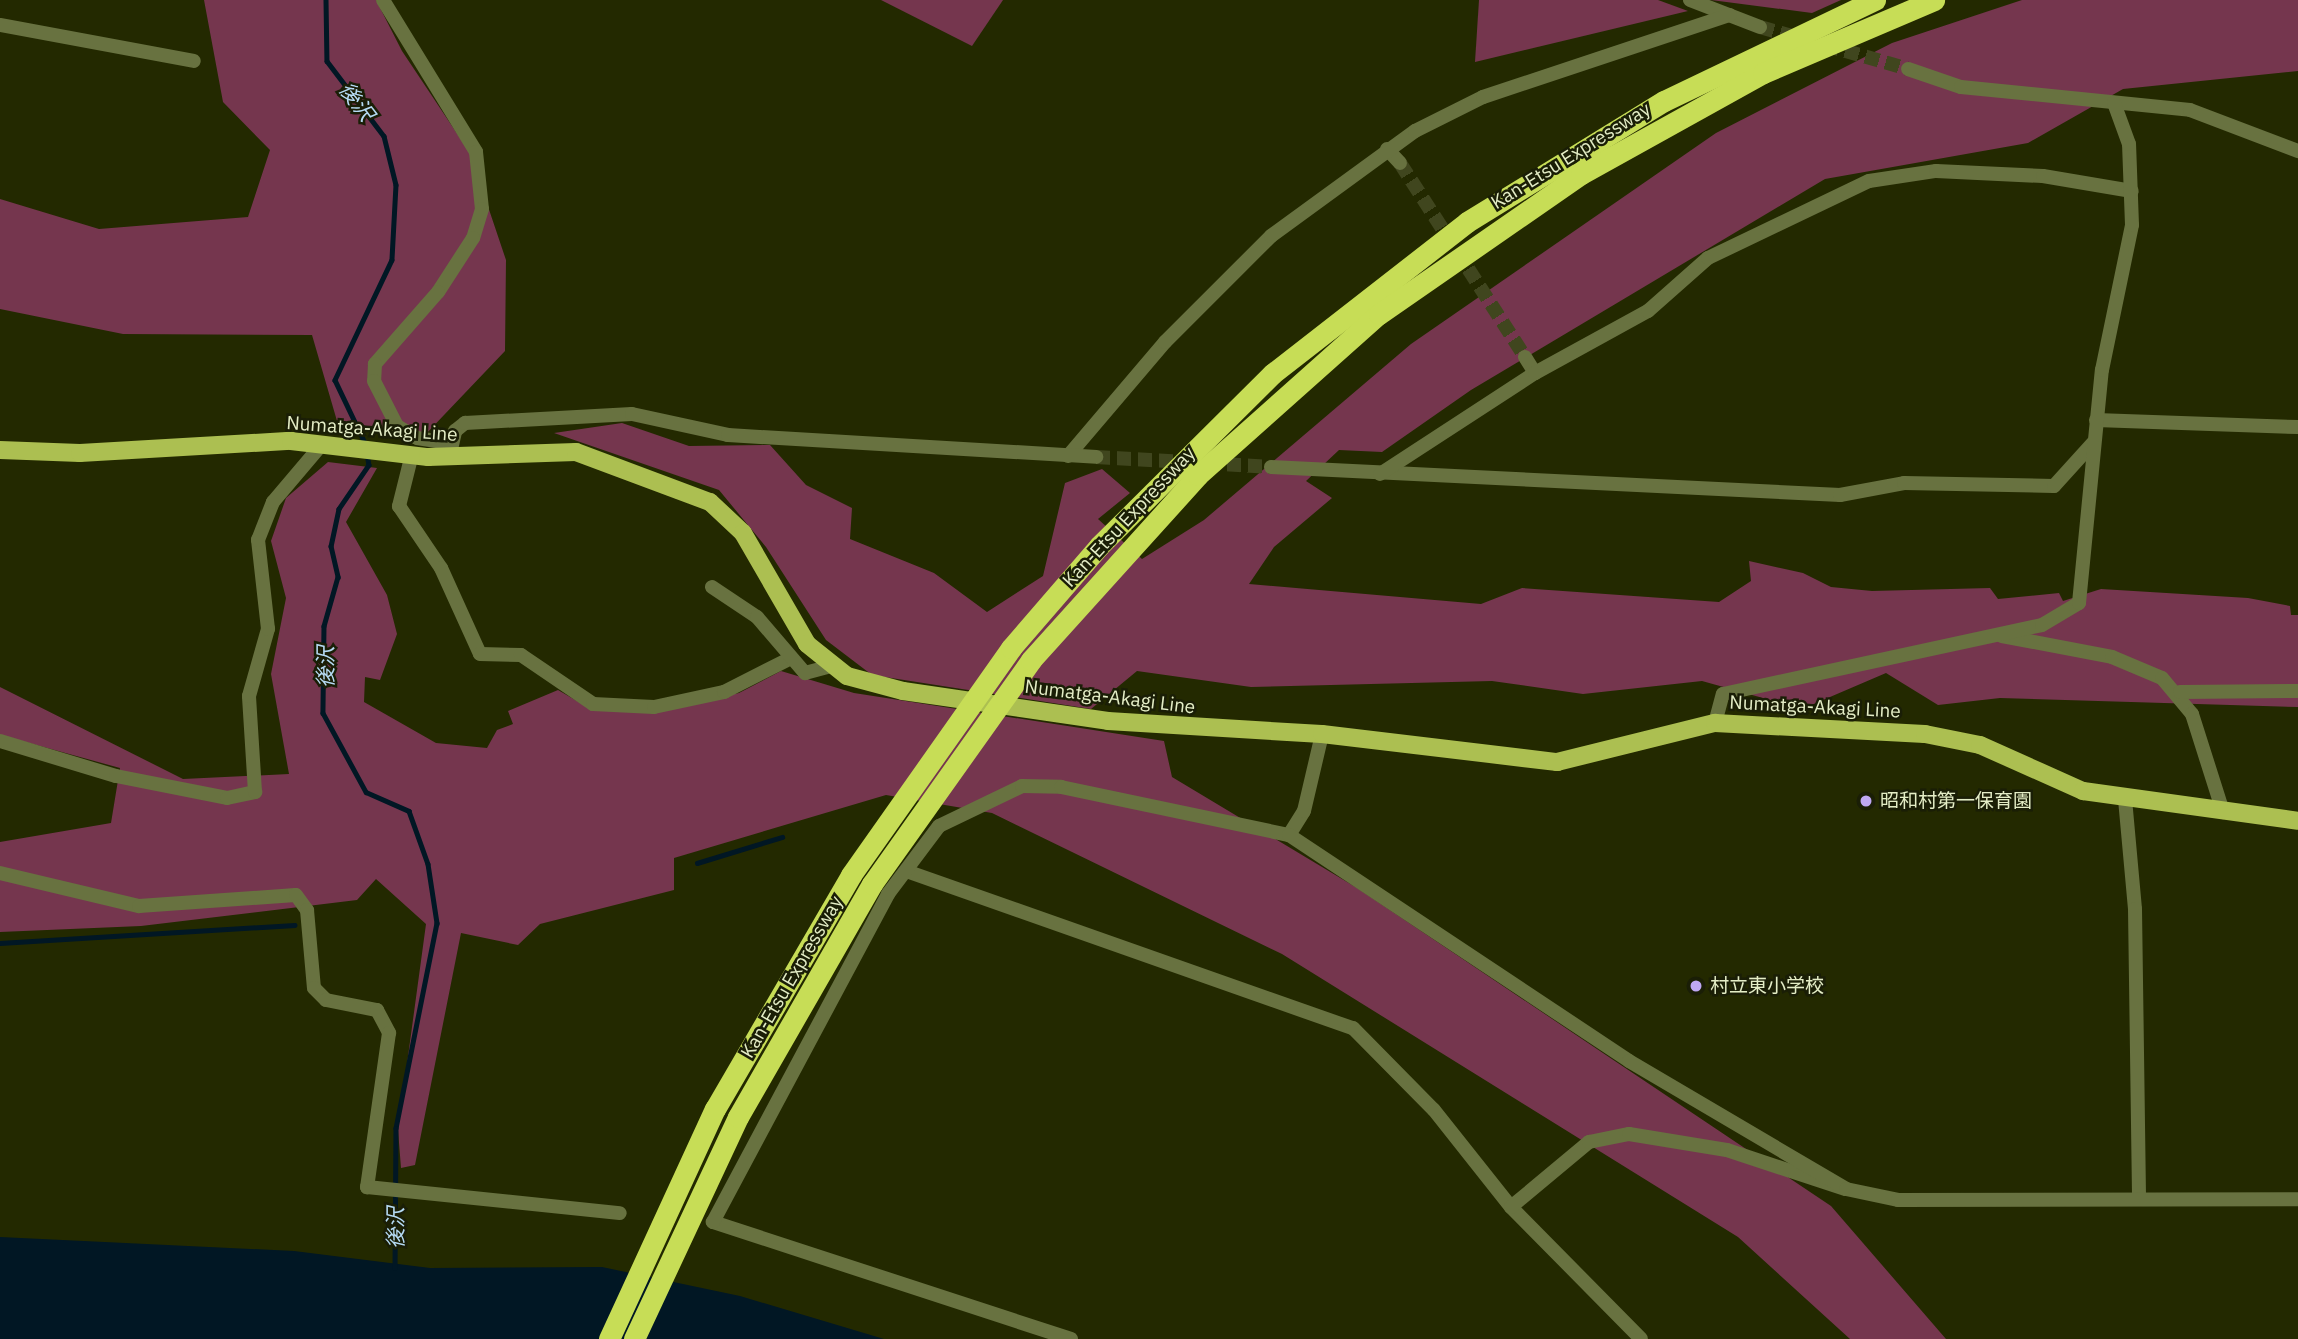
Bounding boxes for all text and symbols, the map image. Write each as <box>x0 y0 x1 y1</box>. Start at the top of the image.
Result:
water label: 後沢 <box>334 77 380 125</box>
street label: Kan-Etsu Expressway <box>1487 98 1655 214</box>
street label: Numatga-Akagi Line <box>286 412 458 446</box>
street label: Kan-Etsu Expressway <box>1058 442 1200 592</box>
water label: 後沢 <box>312 646 338 688</box>
street label: Numatga-Akagi Line <box>1023 675 1197 719</box>
street label: Numatga-Akagi Line <box>1729 691 1901 723</box>
place label: 昭和村第一保育園 <box>1880 790 2032 812</box>
marker: 昭和村第一保育園 <box>1858 793 1874 809</box>
street label: Kan-Etsu Expressway <box>736 892 848 1062</box>
place label: 村立東小学校 <box>1710 975 1824 997</box>
marker: 村立東小学校 <box>1688 978 1704 994</box>
water label: 後沢 <box>382 1207 408 1249</box>

